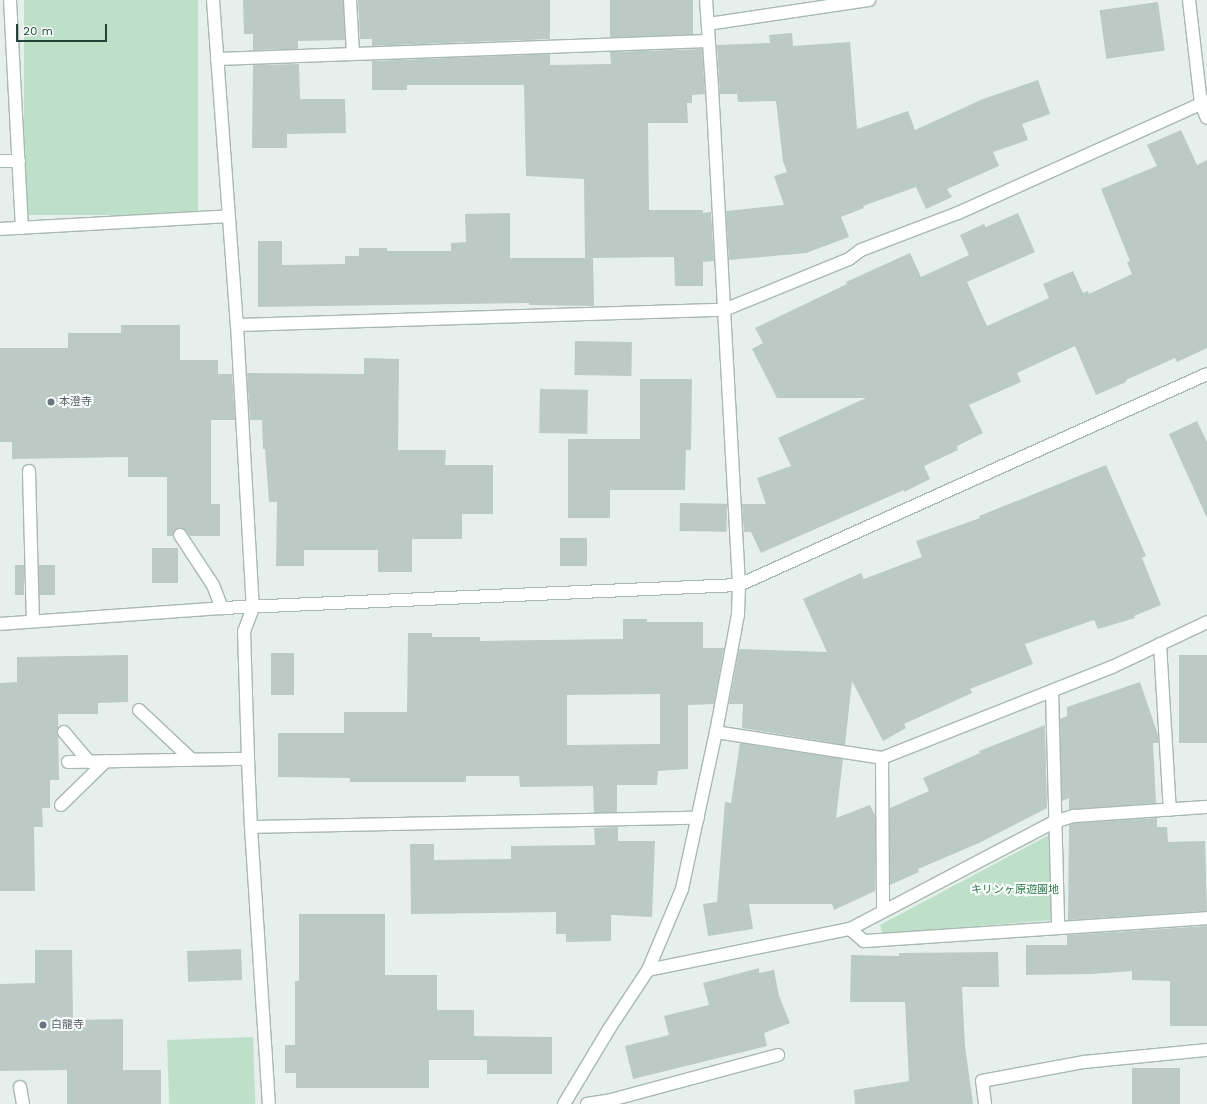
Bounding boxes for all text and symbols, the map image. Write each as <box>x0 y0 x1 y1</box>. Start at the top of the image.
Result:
scale bar <box>18 16 109 42</box>
text: 20 m <box>23 24 53 38</box>
place label: 本澄寺 <box>59 395 92 409</box>
marker: 本澄寺 <box>46 397 56 407</box>
park label: キリンヶ原遊園地 <box>971 883 1059 897</box>
place label: 白龍寺 <box>51 1018 84 1032</box>
marker: 白龍寺 <box>38 1020 48 1030</box>

